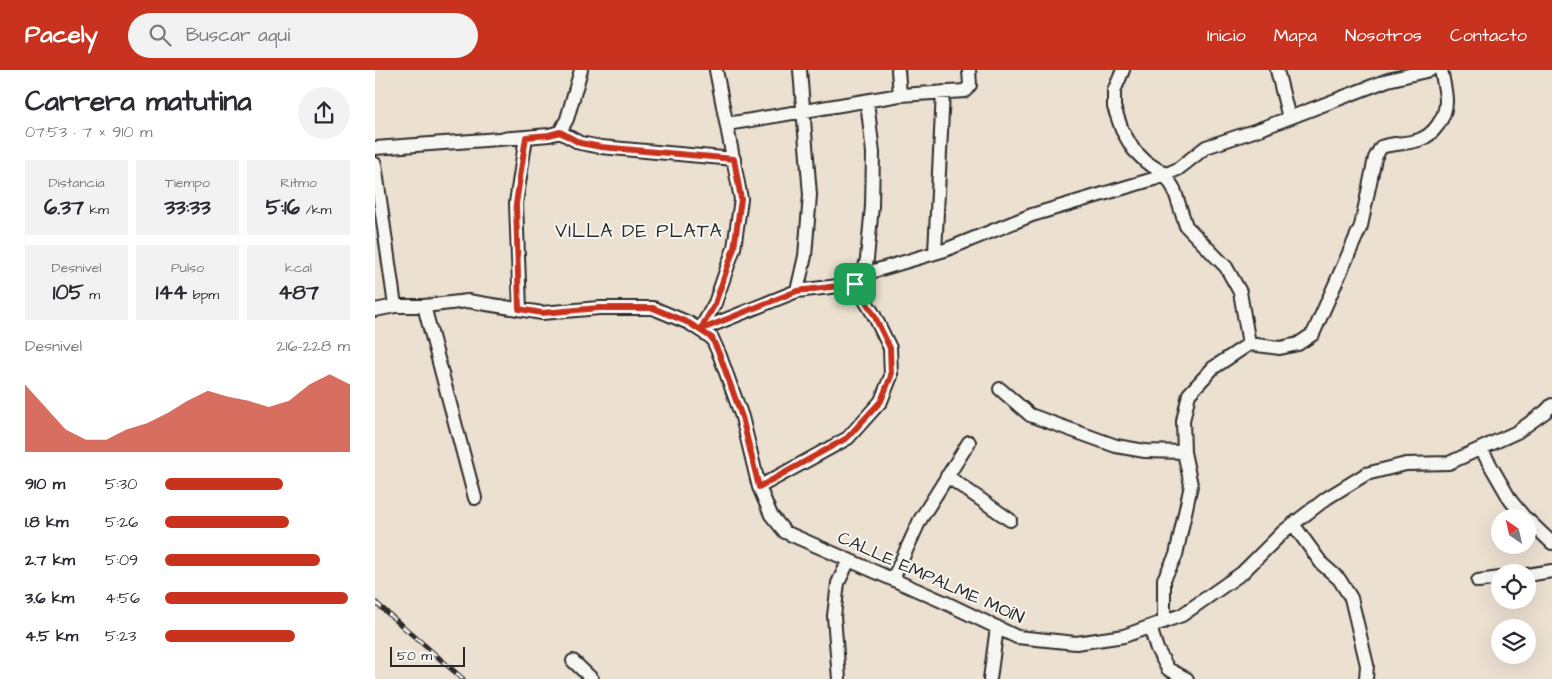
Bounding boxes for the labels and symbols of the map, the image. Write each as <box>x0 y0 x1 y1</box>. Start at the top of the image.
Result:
district label: VILLA DE PLATA <box>555 218 723 245</box>
pin <box>834 263 876 305</box>
north arrow <box>1491 509 1536 554</box>
street label: CALLE EMPALME MOÍN <box>834 525 1028 630</box>
scale bar <box>390 644 465 667</box>

